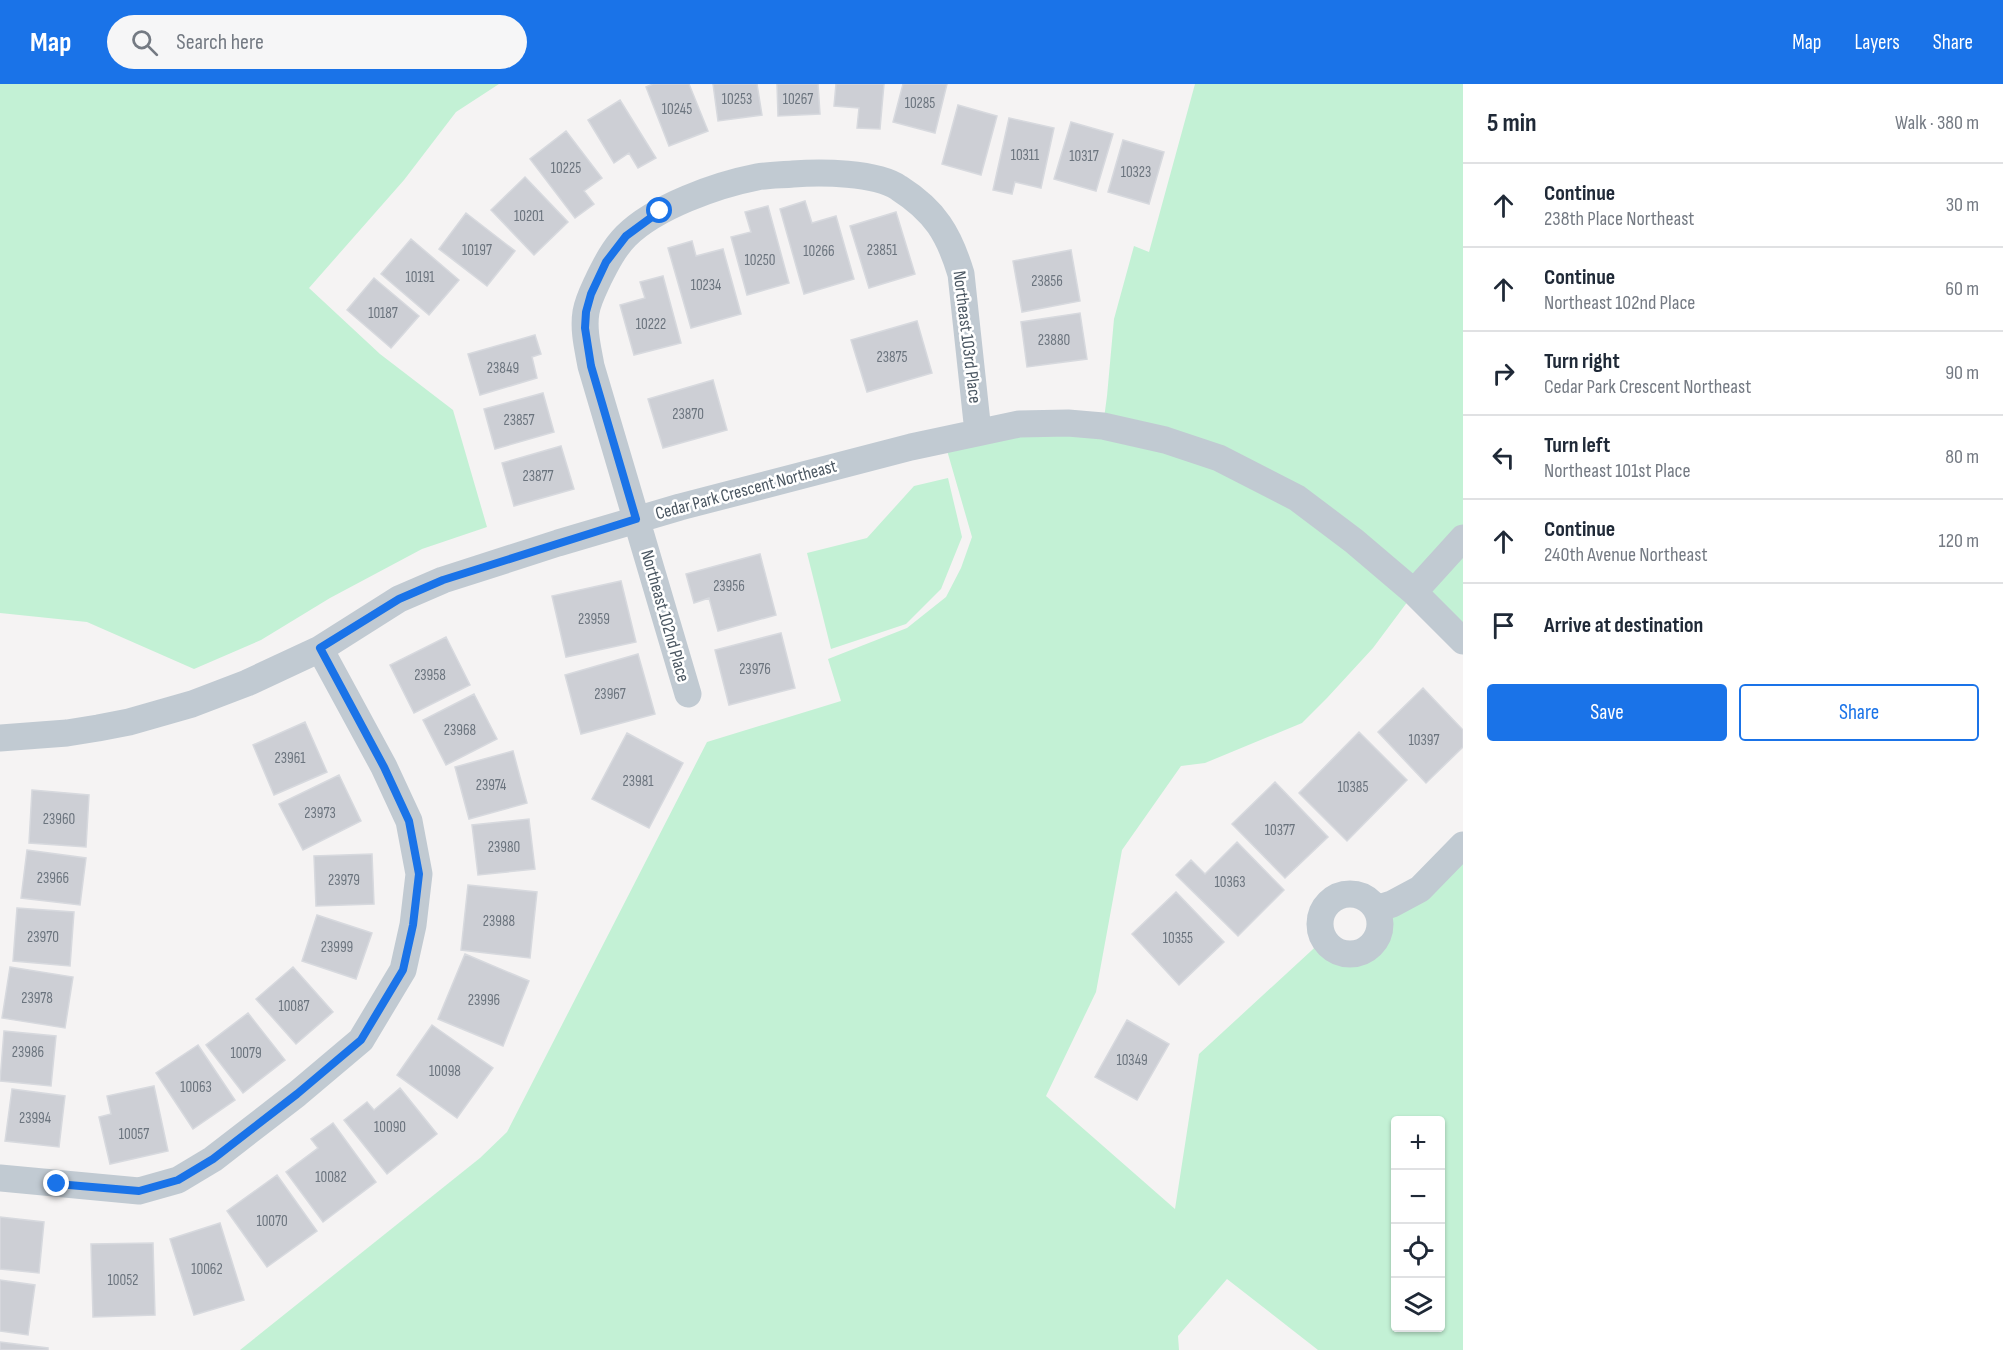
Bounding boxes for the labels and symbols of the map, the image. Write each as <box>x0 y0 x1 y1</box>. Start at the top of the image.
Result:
house number: 10253 <box>722 90 752 109</box>
house number: 10267 <box>783 90 813 109</box>
house number: 10285 <box>905 94 935 113</box>
house number: 10245 <box>662 100 692 119</box>
house number: 10311 <box>1011 146 1040 165</box>
house number: 10317 <box>1069 147 1099 166</box>
house number: 10225 <box>551 159 581 178</box>
house number: 10323 <box>1121 163 1151 182</box>
route start <box>646 197 672 223</box>
house number: 10201 <box>514 207 545 226</box>
house number: 10197 <box>462 241 492 260</box>
house number: 23851 <box>867 241 898 260</box>
house number: 10266 <box>803 242 835 261</box>
house number: 10250 <box>745 251 775 270</box>
house number: 10191 <box>405 268 435 287</box>
street label: Northeast 103rd Place <box>948 269 986 405</box>
house number: 23856 <box>1031 272 1063 291</box>
house number: 10234 <box>691 276 721 295</box>
house number: 10187 <box>368 304 398 323</box>
house number: 10222 <box>636 315 666 334</box>
house number: 23880 <box>1038 331 1070 350</box>
house number: 23875 <box>876 348 908 367</box>
house number: 23849 <box>487 359 519 378</box>
house number: 23870 <box>672 405 704 424</box>
house number: 23857 <box>503 411 535 430</box>
street label: Cedar Park Crescent Northeast <box>653 456 839 524</box>
house number: 23877 <box>522 467 554 486</box>
street label: Northeast 102nd Place <box>636 548 694 684</box>
house number: 23956 <box>713 577 745 596</box>
house number: 23959 <box>578 610 610 629</box>
house number: 23976 <box>739 660 771 679</box>
house number: 23958 <box>414 666 446 685</box>
house number: 23967 <box>594 685 626 704</box>
house number: 23968 <box>444 721 476 740</box>
house number: 10397 <box>1409 731 1439 750</box>
house number: 23961 <box>275 749 306 768</box>
house number: 23981 <box>623 772 654 791</box>
house number: 23974 <box>476 776 506 795</box>
house number: 10385 <box>1338 778 1368 797</box>
house number: 23973 <box>304 804 336 823</box>
house number: 23960 <box>43 810 75 829</box>
house number: 10377 <box>1265 821 1295 840</box>
house number: 23980 <box>488 838 520 857</box>
house number: 23966 <box>37 869 69 888</box>
house number: 23979 <box>328 871 360 890</box>
house number: 10363 <box>1214 873 1246 892</box>
house number: 23988 <box>483 912 515 931</box>
house number: 23970 <box>27 928 59 947</box>
house number: 10355 <box>1163 929 1193 948</box>
house number: 23999 <box>321 938 353 957</box>
house number: 23978 <box>21 989 53 1008</box>
house number: 23996 <box>468 991 500 1010</box>
house number: 10087 <box>278 997 310 1016</box>
house number: 23986 <box>12 1043 44 1062</box>
house number: 10079 <box>230 1044 262 1063</box>
house number: 10349 <box>1116 1051 1148 1070</box>
house number: 10098 <box>429 1062 461 1081</box>
house number: 10063 <box>180 1078 212 1097</box>
house number: 23994 <box>19 1109 51 1128</box>
house number: 10090 <box>374 1118 406 1137</box>
house number: 10057 <box>119 1125 149 1144</box>
house number: 10082 <box>315 1168 347 1187</box>
route end <box>43 1170 69 1196</box>
house number: 10070 <box>256 1212 288 1231</box>
house number: 10062 <box>191 1260 223 1279</box>
house number: 10052 <box>108 1271 138 1290</box>

